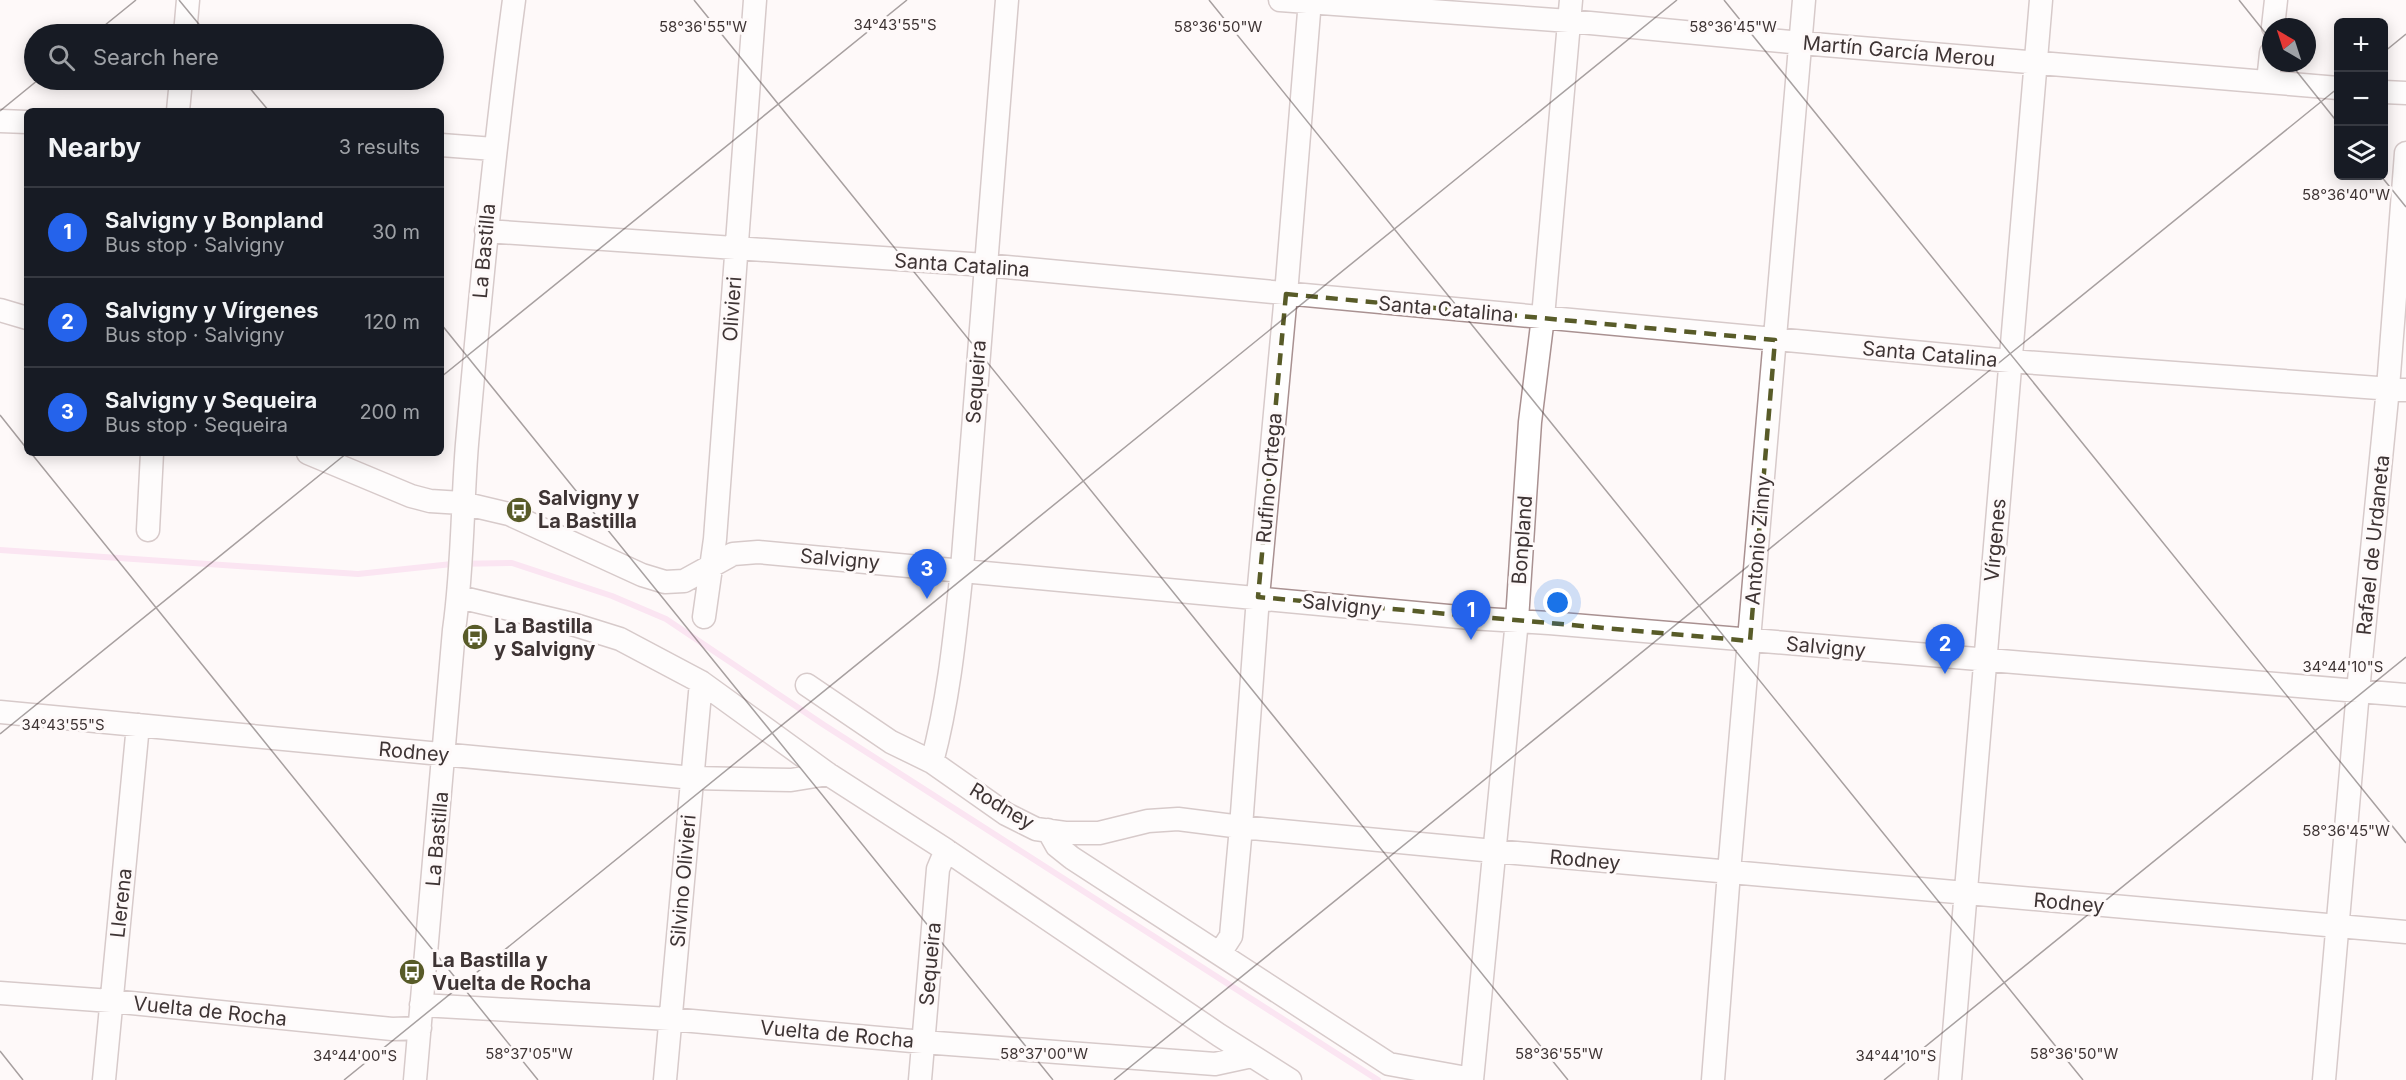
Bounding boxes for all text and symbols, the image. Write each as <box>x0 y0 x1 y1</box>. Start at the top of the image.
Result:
text: 34°43'55"S <box>853 15 937 34</box>
text: 58°36'55"W <box>659 17 747 36</box>
text: 58°36'50"W <box>1174 17 1262 36</box>
text: 58°36'45"W <box>1689 17 1777 36</box>
north arrow <box>2262 18 2316 72</box>
map controls <box>2334 18 2388 180</box>
button: + <box>2334 18 2388 72</box>
search box <box>24 24 444 90</box>
street label: Martín García Merou <box>1802 31 1996 71</box>
icon: search <box>45 41 78 74</box>
text: Search here <box>93 44 219 70</box>
button: − <box>2334 72 2388 126</box>
button: layers <box>2334 126 2388 180</box>
text: Nearby <box>48 132 141 163</box>
text: 3 results <box>339 135 420 159</box>
text: 58°36'40"W <box>2302 185 2390 204</box>
street label: La Bastilla <box>468 202 500 300</box>
text: Salvigny y Bonpland <box>105 207 324 233</box>
text: 1 <box>63 220 72 244</box>
text: 30 m <box>372 220 420 244</box>
text: Bus stop · Salvigny <box>105 233 284 257</box>
street label: Santa Catalina <box>893 248 1031 282</box>
street label: Olivieri <box>718 276 746 342</box>
street label: Santa Catalina <box>1377 291 1515 327</box>
text: Salvigny y Vírgenes <box>105 297 319 323</box>
text: 2 <box>61 310 74 334</box>
text: 120 m <box>364 310 420 334</box>
text: Bus stop · Salvigny <box>105 323 284 347</box>
street label: Santa Catalina <box>1861 336 1999 372</box>
street label: Sequeira <box>961 339 991 425</box>
text: Salvigny y Sequeira <box>105 387 317 413</box>
text: 3 <box>61 400 74 424</box>
text: 200 m <box>359 400 420 424</box>
street label: Rufino Ortega <box>1251 412 1287 544</box>
text: Bus stop · Sequeira <box>105 413 288 437</box>
street label: Rafael de Urdaneta <box>2352 454 2394 636</box>
street label: Antonio Zinny <box>1740 474 1776 606</box>
place label: Salvigny y La Bastilla <box>538 486 639 533</box>
bus stop icon: Salvigny y La Bastilla <box>504 495 534 525</box>
street label: Bonpland <box>1507 495 1537 585</box>
street label: Vírgenes <box>1979 497 2011 583</box>
street label: Salvigny <box>799 544 881 574</box>
pin: 3 <box>908 550 946 599</box>
your location <box>1543 588 1572 617</box>
street label: Salvigny <box>1301 589 1383 621</box>
pin: 1 <box>1452 590 1490 640</box>
place label: La Bastilla y Salvigny <box>494 614 595 661</box>
bus stop icon: La Bastilla y Salvigny <box>460 622 490 652</box>
pin: 2 <box>1926 624 1964 674</box>
street label: Salvigny <box>1785 632 1867 662</box>
text: 34°44'10"S <box>2303 657 2383 676</box>
text: 34°43'55"S <box>21 715 105 734</box>
street label: Rodney <box>378 737 450 767</box>
street label: Rodney <box>965 777 1039 835</box>
street label: La Bastilla <box>421 790 453 888</box>
street label: Silvino Olivieri <box>665 813 701 949</box>
text: 58°36'45"W <box>2302 821 2390 840</box>
street label: Rodney <box>1549 845 1621 875</box>
street label: Llerena <box>105 867 137 939</box>
street label: Rodney <box>2033 888 2105 918</box>
street label: Sequeira <box>914 921 946 1007</box>
place label: La Bastilla y Vuelta de Rocha <box>432 948 591 995</box>
bus stop icon: La Bastilla y Vuelta de Rocha <box>397 957 427 987</box>
street label: Vuelta de Rocha <box>132 991 288 1031</box>
street label: Vuelta de Rocha <box>759 1015 915 1053</box>
text: 58°37'05"W <box>485 1044 573 1063</box>
text: 58°37'00"W <box>1000 1044 1088 1063</box>
text: 58°36'55"W <box>1515 1044 1603 1063</box>
text: 58°36'50"W <box>2030 1044 2118 1063</box>
text: 34°44'00"S <box>313 1046 397 1065</box>
text: 34°44'10"S <box>1856 1046 1936 1065</box>

